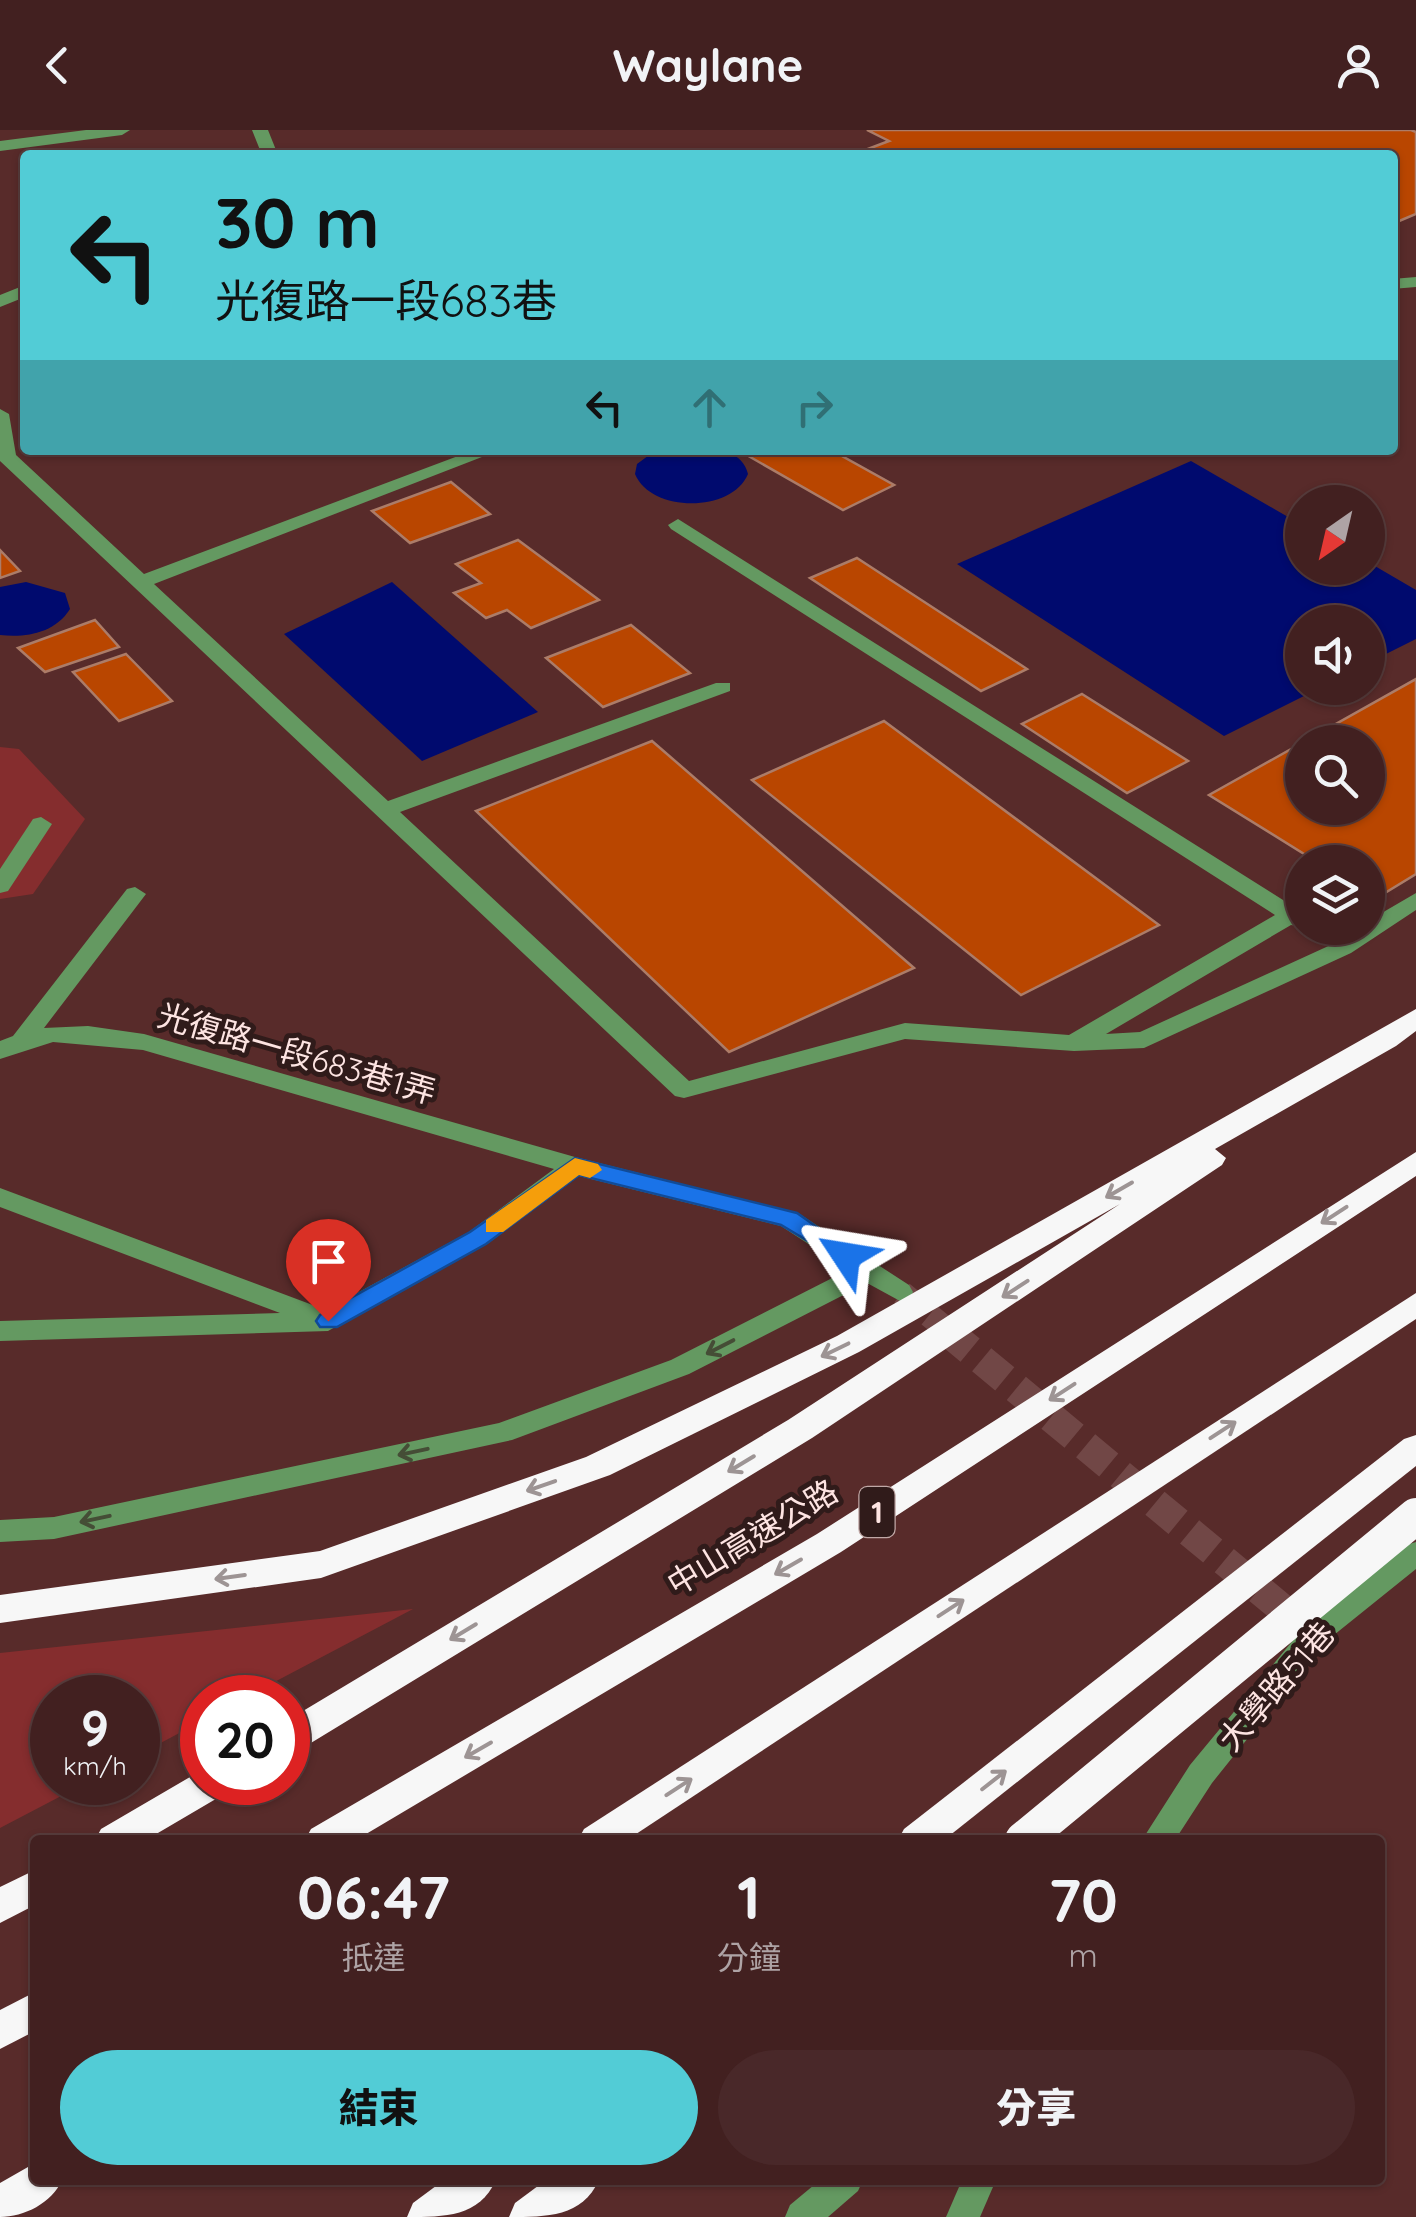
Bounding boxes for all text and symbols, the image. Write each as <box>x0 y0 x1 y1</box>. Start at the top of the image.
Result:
text: Waylane <box>613 37 803 93</box>
icon: back <box>30 38 85 93</box>
icon: person <box>1331 38 1386 93</box>
text: 30 m <box>215 178 380 266</box>
icon: left <box>50 190 180 320</box>
text: 光復路一段683巷 <box>215 272 557 328</box>
icon: left <box>577 380 632 435</box>
icon: ahead <box>682 380 737 435</box>
icon: right <box>787 380 842 435</box>
north arrow <box>1285 485 1385 585</box>
map controls <box>1285 485 1385 945</box>
button: sound <box>1285 605 1385 705</box>
button: search <box>1285 725 1385 825</box>
button: layers <box>1285 845 1385 945</box>
street label: 光復路一段683巷1弄 <box>153 994 441 1112</box>
one-way arrow <box>1104 1181 1134 1201</box>
position arrow <box>794 1204 898 1308</box>
one-way arrow <box>1321 1204 1349 1225</box>
pin <box>286 1219 371 1322</box>
icon: arrive <box>301 1234 356 1289</box>
one-way arrow <box>1002 1279 1030 1300</box>
one-way arrow <box>705 1338 735 1357</box>
one-way arrow <box>821 1341 851 1360</box>
one-way arrow <box>1048 1381 1076 1402</box>
one-way arrow <box>1208 1420 1236 1441</box>
one-way arrow <box>398 1443 430 1462</box>
one-way arrow <box>727 1454 756 1474</box>
street label: 中山高速公路 <box>659 1470 845 1604</box>
one-way arrow <box>526 1478 557 1496</box>
road number: 1 <box>860 1487 894 1537</box>
one-way arrow <box>80 1511 112 1530</box>
one-way arrow <box>774 1557 803 1577</box>
one-way arrow <box>214 1568 247 1586</box>
one-way arrow <box>936 1598 965 1619</box>
street label: 大學路51巷 <box>1209 1614 1343 1758</box>
one-way arrow <box>449 1622 478 1642</box>
speed limit sign: 20 <box>180 1675 310 1805</box>
text: 9 <box>81 1696 109 1759</box>
one-way arrow <box>464 1740 493 1760</box>
text: km/h <box>63 1750 127 1781</box>
one-way arrow <box>980 1770 1007 1791</box>
one-way arrow <box>664 1776 693 1797</box>
text: 06:47 <box>297 1859 450 1934</box>
text: 1 <box>737 1859 761 1934</box>
text: 70 <box>1048 1862 1118 1937</box>
text: m <box>1068 1935 1098 1975</box>
text: 抵達 <box>342 1937 406 1977</box>
text: 分鐘 <box>717 1937 781 1977</box>
button: 結束 <box>60 2050 698 2165</box>
button: 分享 <box>718 2050 1355 2165</box>

